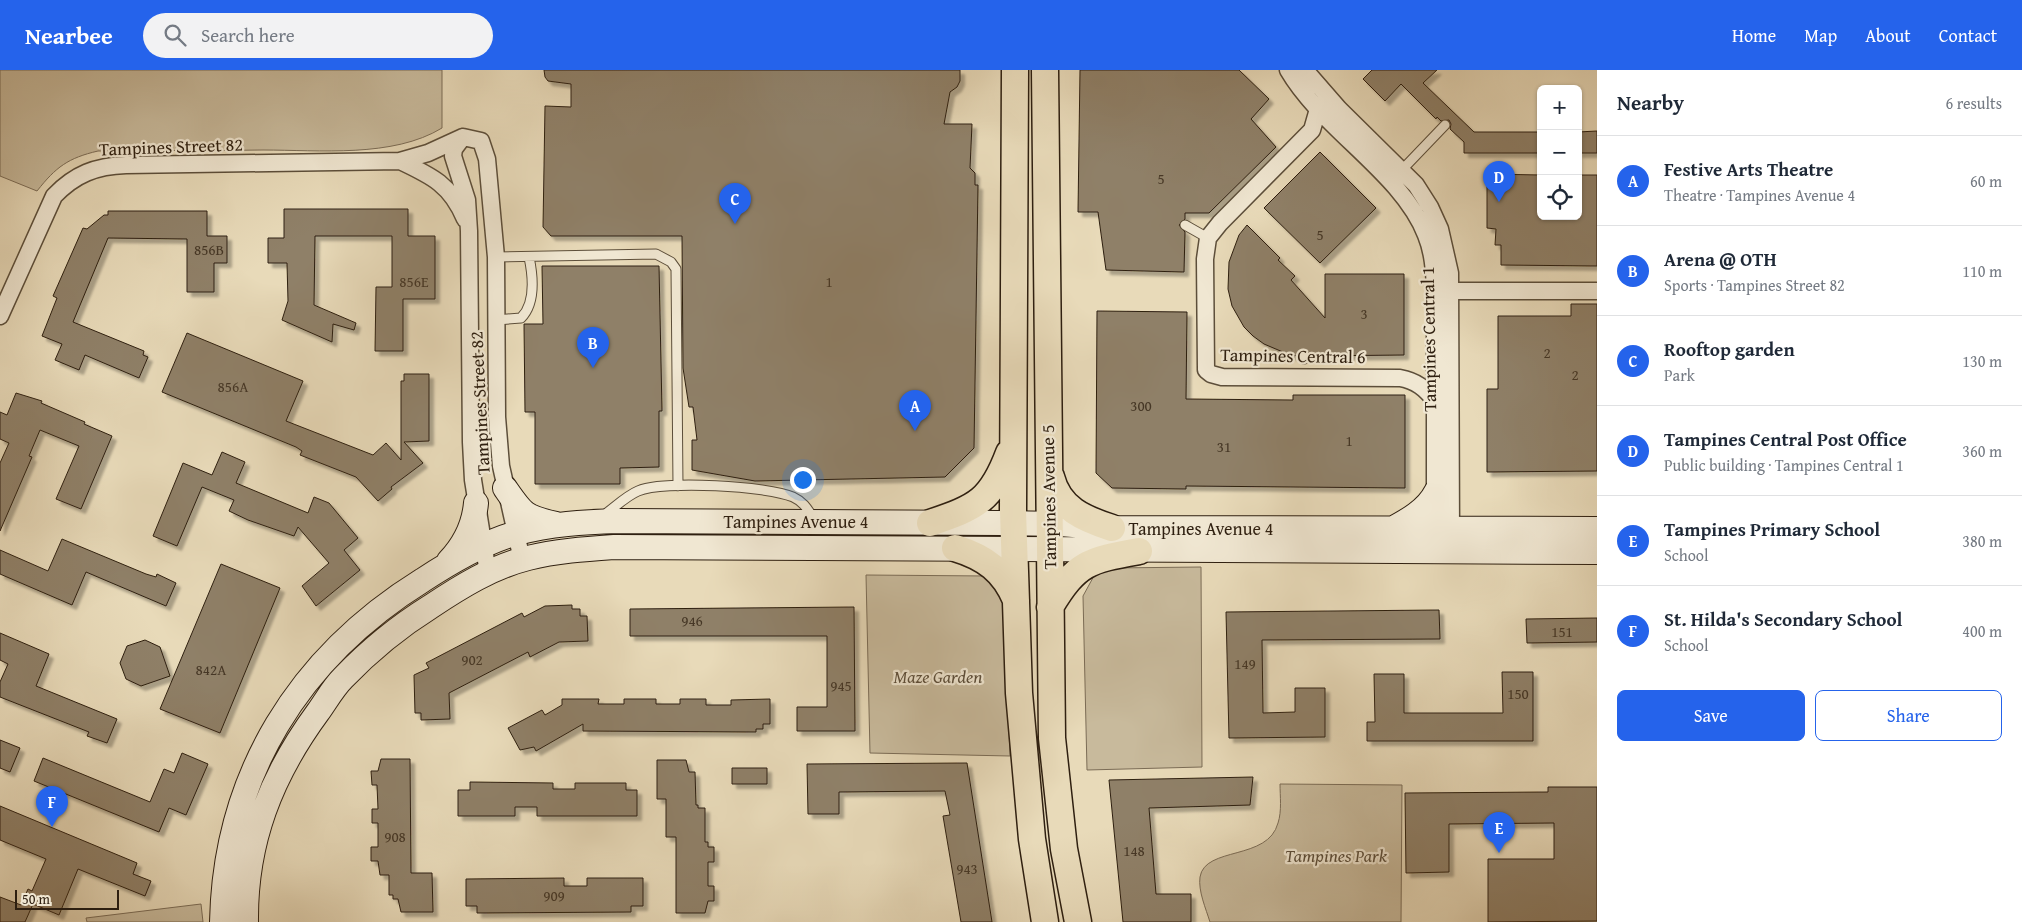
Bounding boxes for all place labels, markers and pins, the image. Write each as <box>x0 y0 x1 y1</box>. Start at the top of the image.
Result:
pin: D <box>1483 161 1515 202</box>
pin: C <box>719 183 751 224</box>
pin: B <box>577 327 609 368</box>
pin: A <box>899 390 931 431</box>
pin: F <box>36 786 68 827</box>
pin: E <box>1483 812 1515 853</box>

